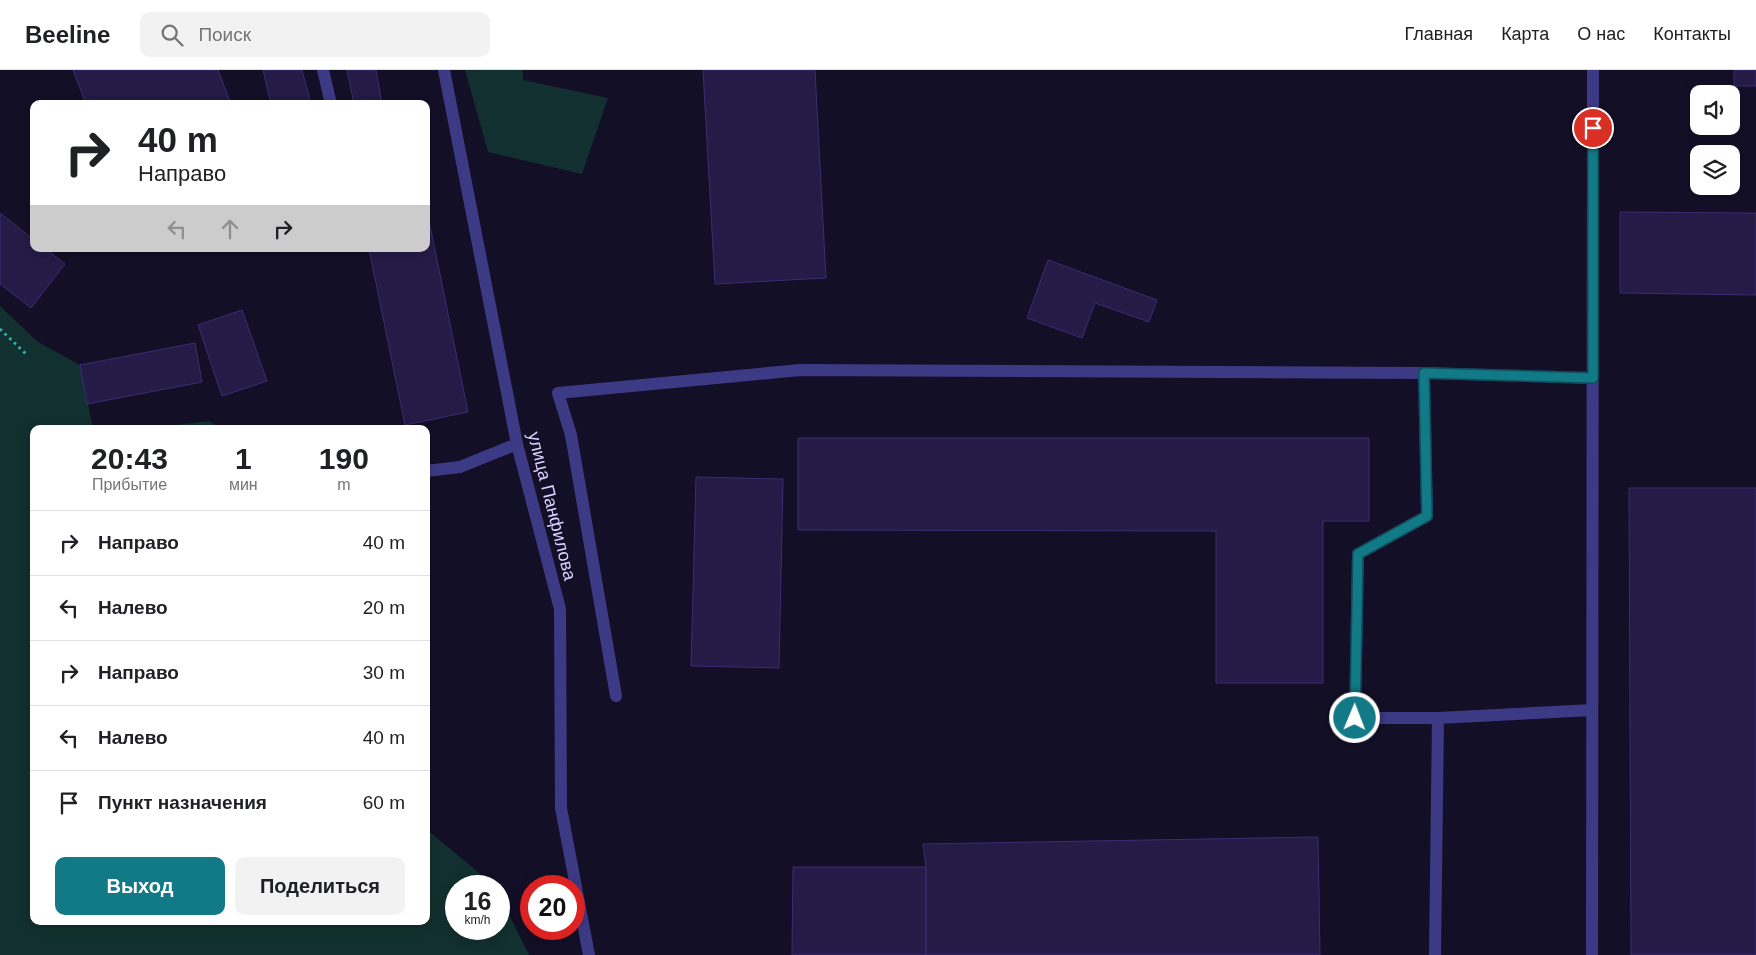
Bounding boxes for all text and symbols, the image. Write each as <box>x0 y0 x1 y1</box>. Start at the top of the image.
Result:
search box <box>140 12 490 57</box>
text: Beeline <box>25 21 110 48</box>
icon: search <box>158 21 186 49</box>
text: Поиск <box>198 24 251 45</box>
text: Главная <box>1405 24 1473 44</box>
text: Карта <box>1501 24 1549 44</box>
text: О нас <box>1577 24 1625 44</box>
text: Контакты <box>1653 24 1731 44</box>
map controls <box>1690 85 1740 195</box>
button: sound <box>1690 85 1740 135</box>
pin <box>1572 107 1614 149</box>
icon: arrive <box>1579 114 1607 142</box>
icon: right <box>55 120 120 185</box>
text: 40 m <box>138 120 218 159</box>
button: layers <box>1690 145 1740 195</box>
text: Направо <box>138 161 226 186</box>
icon: left <box>163 215 191 243</box>
icon: ahead <box>216 215 244 243</box>
icon: right <box>269 215 297 243</box>
street label: улица Панфилова <box>524 430 580 583</box>
text: 20:43 <box>91 442 168 475</box>
text: 1 <box>235 442 252 475</box>
text: 190 <box>319 442 369 475</box>
text: Прибытие <box>92 476 167 493</box>
text: мин <box>229 476 258 493</box>
text: m <box>337 476 350 493</box>
icon: right <box>55 529 83 557</box>
text: Направо <box>98 532 179 553</box>
text: 40 m <box>363 532 405 553</box>
icon: left <box>55 594 83 622</box>
text: Налево <box>98 597 168 618</box>
text: 20 m <box>363 597 405 618</box>
icon: right <box>55 659 83 687</box>
text: Направо <box>98 662 179 683</box>
text: 30 m <box>363 662 405 683</box>
position arrow <box>1328 691 1380 743</box>
icon: left <box>55 724 83 752</box>
text: Налево <box>98 727 168 748</box>
text: 40 m <box>363 727 405 748</box>
icon: arrive <box>55 789 83 817</box>
text: Пункт назначения <box>98 792 267 813</box>
text: 60 m <box>363 792 405 813</box>
button: Выход <box>55 857 225 915</box>
button: Поделиться <box>235 857 405 915</box>
speed limit sign: 20 <box>520 875 585 940</box>
text: 16 <box>464 887 491 915</box>
text: km/h <box>464 913 491 927</box>

